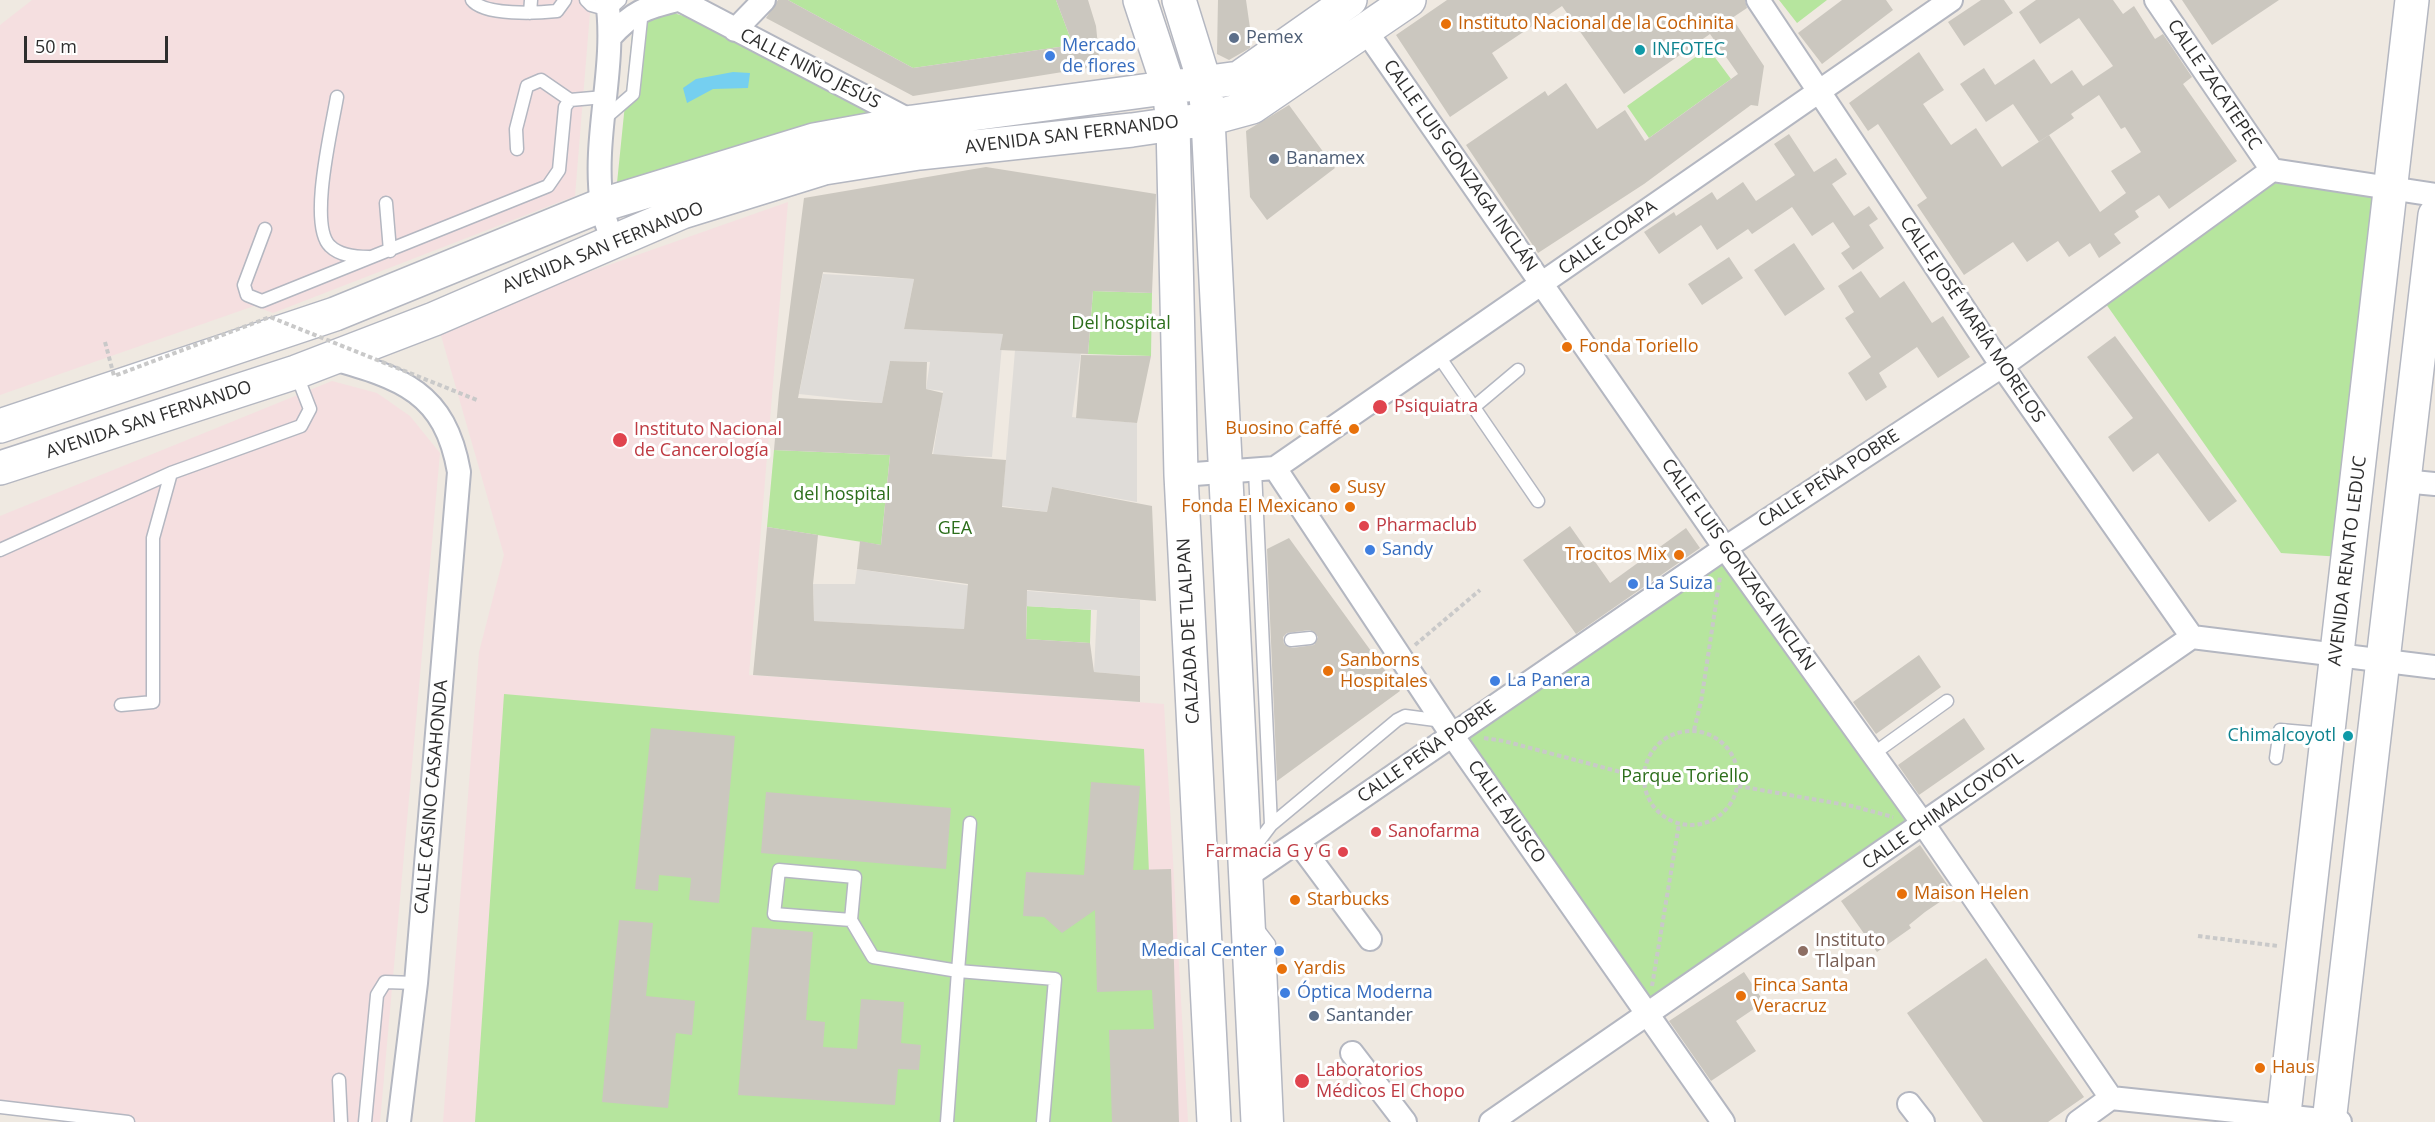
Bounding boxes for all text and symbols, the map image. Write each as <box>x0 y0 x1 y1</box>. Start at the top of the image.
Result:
place label: Instituto Nacional de la Cochinita <box>1458 13 1734 35</box>
street label: CALLE ZACATEPEC <box>2162 16 2266 154</box>
marker: Instituto Nacional de la Cochinita <box>1439 17 1453 31</box>
scale bar <box>27 24 171 62</box>
street label: CALLE NIÑO JESÚS <box>736 24 884 114</box>
place label: Pemex <box>1246 27 1303 49</box>
marker: Pemex <box>1227 31 1241 45</box>
text: 50 m <box>35 34 77 58</box>
place label: Mercado de flores <box>1062 35 1136 78</box>
place label: INFOTEC <box>1652 39 1725 61</box>
marker: INFOTEC <box>1633 43 1647 57</box>
marker: Mercado de flores <box>1043 49 1057 63</box>
street label: CALLE LUIS GONZAGA INCLÁN <box>1378 56 1542 276</box>
street label: AVENIDA SAN FERNANDO <box>964 111 1180 159</box>
place label: Banamex <box>1286 148 1365 170</box>
marker: Banamex <box>1267 152 1281 166</box>
street label: CALLE COAPA <box>1555 196 1661 280</box>
street label: AVENIDA SAN FERNANDO <box>499 198 707 298</box>
street label: CALLE JOSÉ MARÍA MORELOS <box>1895 213 2049 427</box>
park label: Del hospital <box>1071 313 1171 335</box>
place label: Fonda Toriello <box>1579 336 1699 358</box>
marker: Fonda Toriello <box>1560 340 1574 354</box>
street label: AVENIDA SAN FERNANDO <box>43 376 255 464</box>
place label: Psiquiatra <box>1394 396 1478 418</box>
marker: Psiquiatra <box>1371 398 1389 416</box>
place label: Buosino Caffé <box>1225 418 1342 440</box>
place label: Instituto Nacional de Cancerología <box>634 419 782 462</box>
marker: Buosino Caffé <box>1347 422 1361 436</box>
street label: CALLE PEÑA POBRE <box>1754 425 1904 533</box>
marker: Instituto Nacional de Cancerología <box>611 431 629 449</box>
street label: CALLE LUIS GONZAGA INCLÁN <box>1656 455 1820 675</box>
street label: AVENIDA RENATO LEDUC <box>2324 455 2372 667</box>
place label: Susy <box>1347 477 1386 499</box>
marker: Susy <box>1328 481 1342 495</box>
park label: del hospital <box>793 484 891 506</box>
place label: Fonda El Mexicano <box>1181 496 1338 518</box>
marker: Fonda El Mexicano <box>1343 500 1357 514</box>
place label: Pharmaclub <box>1376 515 1477 537</box>
park label: GEA <box>938 518 972 540</box>
marker: Pharmaclub <box>1357 519 1371 533</box>
street label: CALZADA DE TLALPAN <box>1173 537 1205 725</box>
place label: Sandy <box>1382 539 1433 561</box>
marker: Sandy <box>1363 543 1377 557</box>
place label: Trocitos Mix <box>1565 544 1667 566</box>
marker: Trocitos Mix <box>1672 548 1686 562</box>
place label: La Suiza <box>1645 573 1713 595</box>
marker: La Suiza <box>1626 577 1640 591</box>
place label: Sanborns Hospitales <box>1340 650 1428 692</box>
marker: Sanborns Hospitales <box>1321 664 1335 678</box>
place label: La Panera <box>1507 670 1590 692</box>
marker: La Panera <box>1488 674 1502 688</box>
street label: CALLE CASINO CASAHONDA <box>411 679 453 915</box>
street label: CALLE PEÑA POBRE <box>1354 696 1500 808</box>
place label: Chimalcoyotl <box>2228 725 2336 747</box>
marker: Chimalcoyotl <box>2341 729 2355 743</box>
street label: CALLE CHIMALCOYOTL <box>1858 747 2028 875</box>
street label: CALLE AJUSCO <box>1463 756 1549 868</box>
park label: Parque Toriello <box>1621 766 1749 788</box>
place label: Sanofarma <box>1388 821 1480 843</box>
marker: Sanofarma <box>1369 825 1383 839</box>
place label: Farmacia G y G <box>1205 841 1331 863</box>
marker: Farmacia G y G <box>1336 845 1350 859</box>
place label: Maison Helen <box>1914 883 2029 905</box>
marker: Maison Helen <box>1895 887 1909 901</box>
place label: Starbucks <box>1307 889 1389 911</box>
marker: Starbucks <box>1288 893 1302 907</box>
place label: Instituto Tlalpan <box>1815 930 1885 972</box>
place label: Medical Center <box>1141 940 1267 962</box>
marker: Medical Center <box>1272 944 1286 958</box>
marker: Instituto Tlalpan <box>1796 944 1810 958</box>
place label: Yardis <box>1294 958 1346 980</box>
marker: Yardis <box>1275 962 1289 976</box>
place label: Finca Santa Veracruz <box>1753 975 1849 1018</box>
place label: Óptica Moderna <box>1297 982 1433 1004</box>
marker: Óptica Moderna <box>1278 986 1292 1000</box>
marker: Finca Santa Veracruz <box>1734 989 1748 1003</box>
place label: Santander <box>1326 1005 1413 1027</box>
marker: Santander <box>1307 1009 1321 1023</box>
place label: Haus <box>2272 1057 2315 1079</box>
place label: Laboratorios Médicos El Chopo <box>1316 1060 1465 1102</box>
marker: Haus <box>2253 1061 2267 1075</box>
marker: Laboratorios Médicos El Chopo <box>1293 1072 1311 1090</box>

